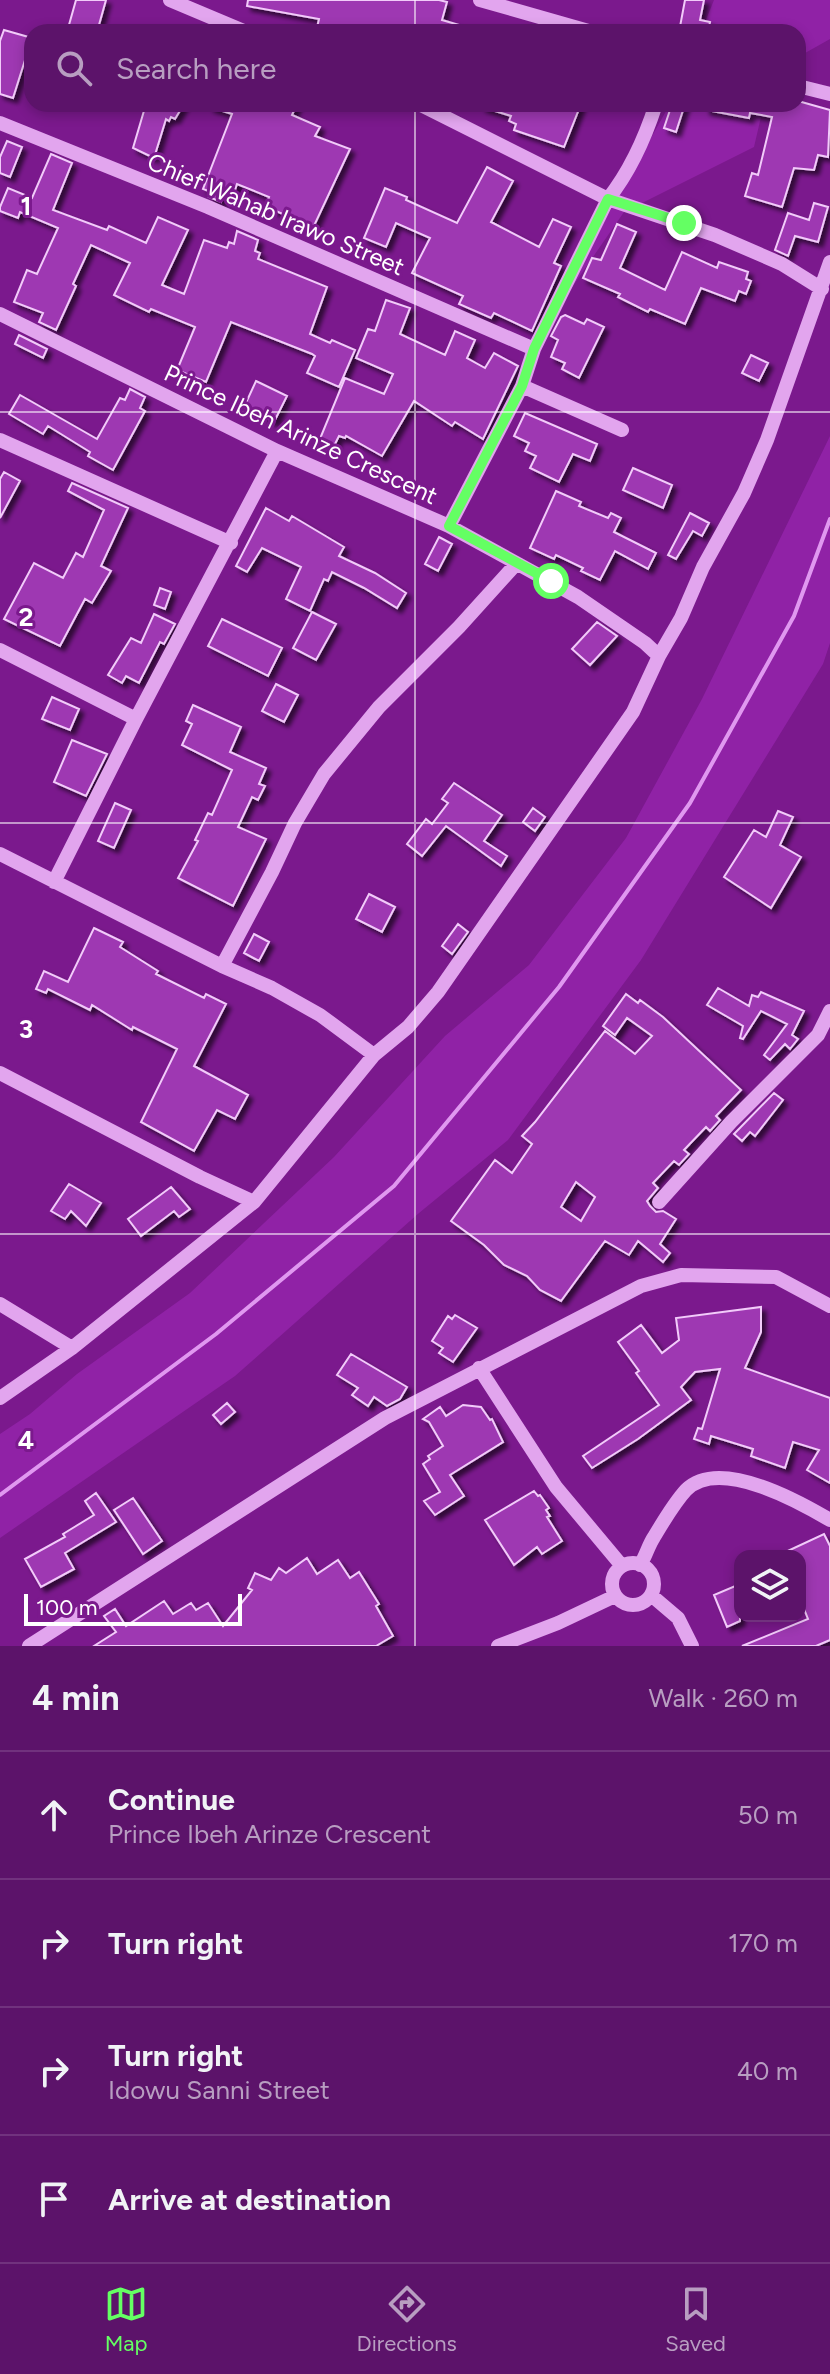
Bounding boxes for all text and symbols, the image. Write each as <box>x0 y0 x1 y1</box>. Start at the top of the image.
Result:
search box <box>24 24 806 112</box>
icon: search <box>52 46 96 90</box>
text: Search here <box>116 50 276 87</box>
street label: Chief Wahab Irawo Street <box>143 147 409 281</box>
text: 1 <box>21 190 31 222</box>
route end <box>666 205 702 241</box>
street label: Prince Ibeh Arinze Crescent <box>160 358 442 510</box>
route start <box>533 563 569 599</box>
text: 2 <box>18 601 34 633</box>
text: 3 <box>19 1013 33 1045</box>
text: 4 <box>18 1424 34 1456</box>
map controls <box>734 1550 806 1622</box>
button: layers <box>734 1550 806 1622</box>
scale bar <box>24 1590 242 1626</box>
text: 100 m <box>36 1594 97 1621</box>
text: 4 min <box>32 1678 119 1719</box>
text: Walk · 260 m <box>649 1682 798 1714</box>
text: Continue <box>108 1781 235 1818</box>
icon: ahead <box>32 1793 76 1837</box>
text: 50 m <box>738 1799 798 1831</box>
text: Prince Ibeh Arinze Crescent <box>108 1818 431 1850</box>
icon: right <box>32 1921 76 1965</box>
text: Turn right <box>108 1925 243 1962</box>
text: 170 m <box>728 1927 798 1959</box>
text: Turn right <box>108 2037 243 2074</box>
icon: right <box>32 2049 76 2093</box>
text: 40 m <box>737 2055 798 2087</box>
text: Idowu Sanni Street <box>108 2074 330 2106</box>
icon: arrive <box>32 2177 76 2221</box>
text: Arrive at destination <box>108 2181 391 2218</box>
tab: Map <box>104 2282 148 2357</box>
tab: Directions <box>357 2282 457 2357</box>
tab: Saved <box>665 2282 726 2357</box>

